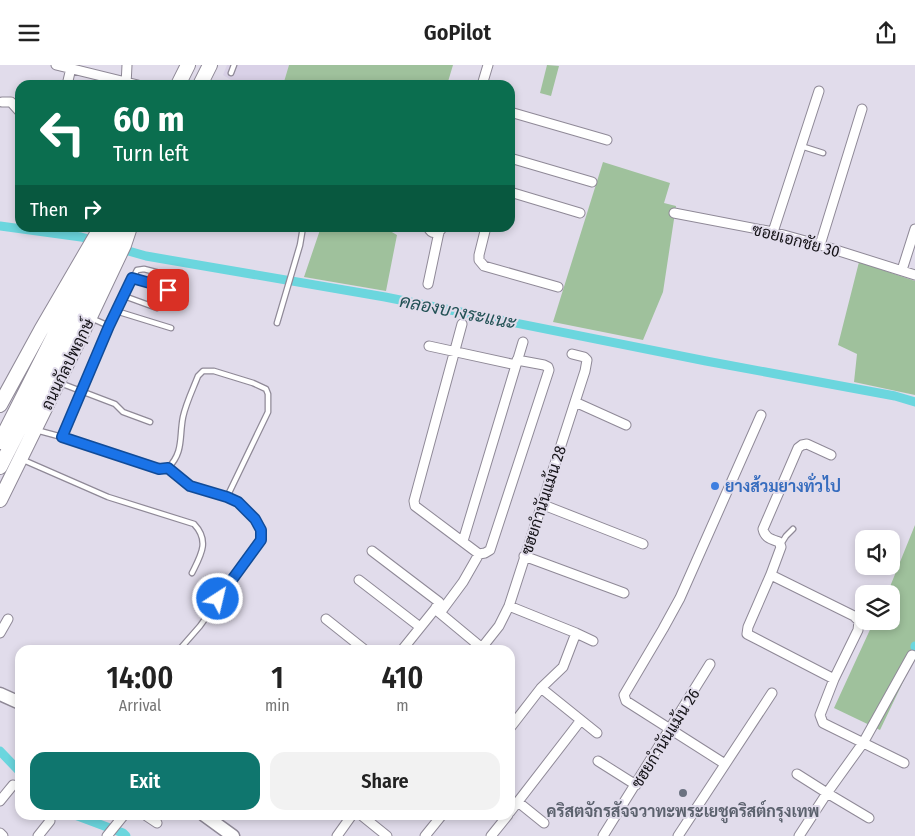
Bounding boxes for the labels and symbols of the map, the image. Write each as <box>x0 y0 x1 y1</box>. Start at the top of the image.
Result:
street label: ซอยเอกชัย 30 <box>750 219 842 261</box>
pin <box>147 269 189 311</box>
water label: คลองบางระแนะ <box>398 290 519 334</box>
street label: ถนนกัลปพฤกษ์ <box>34 314 98 413</box>
street label: ซฮยกำนันแม้น 28 <box>516 443 570 557</box>
place label: ยางส้วมยางทั่วไป <box>725 472 841 496</box>
marker: ยางส้วมยางทั่วไป <box>709 480 721 492</box>
position arrow <box>191 572 243 624</box>
street label: ซฮยกำนันแม้น 26 <box>626 685 704 791</box>
marker: คริสตจักรสัจจวาทะพระเยชูคริสต์กรุงเทพ <box>677 787 689 799</box>
place label: คริสตจักรสัจจวาทะพระเยชูคริสต์กรุงเทพ <box>547 800 819 824</box>

